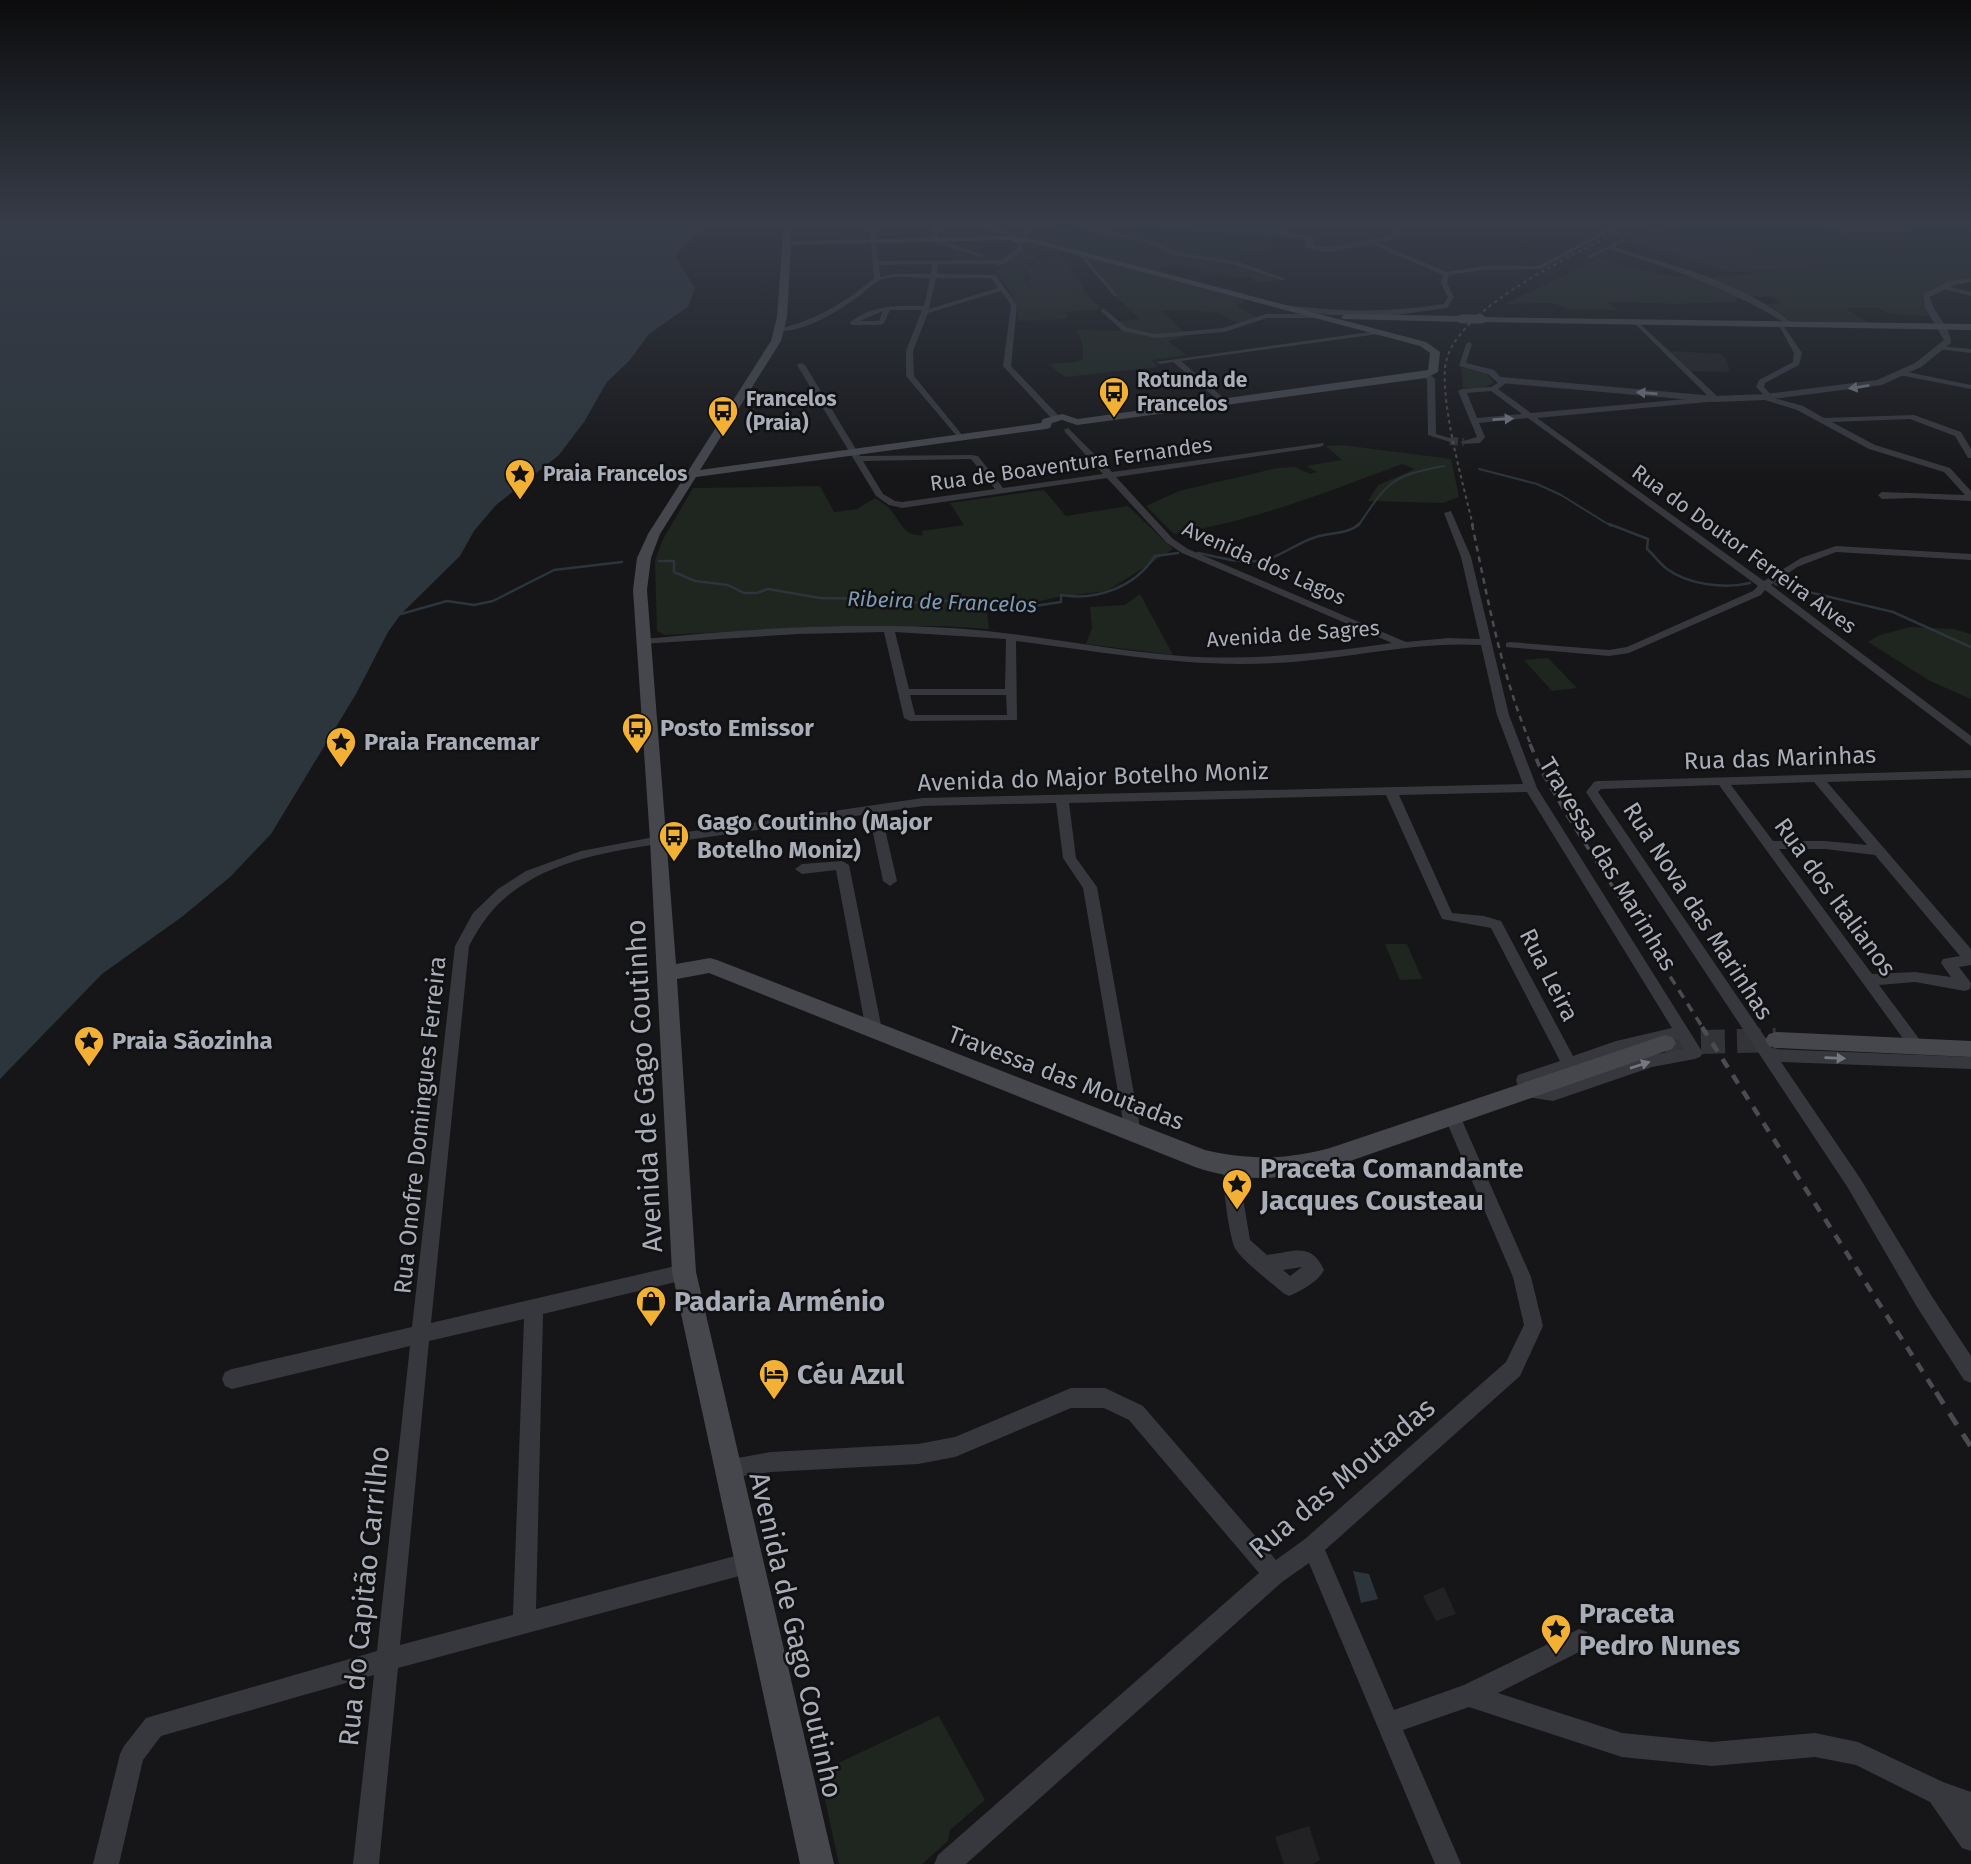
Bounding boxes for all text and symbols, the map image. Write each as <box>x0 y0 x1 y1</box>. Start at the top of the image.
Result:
place label: Rotunda de Francelos <box>1137 367 1248 417</box>
bus stop icon: Rotunda de Francelos <box>1097 375 1131 419</box>
one-way arrow <box>1848 381 1870 392</box>
place label: Francelos (Praia) <box>746 386 837 436</box>
one-way arrow <box>1635 387 1657 398</box>
bus stop icon: Francelos (Praia) <box>706 394 740 438</box>
one-way arrow <box>1492 413 1514 424</box>
street label: Rua de Boaventura Fernandes <box>928 431 1214 497</box>
place icon: Praia Francelos <box>503 457 537 501</box>
street label: Rua do Doutor Ferreira Alves <box>1627 459 1862 639</box>
place label: Praia Francelos <box>543 461 687 487</box>
street label: Avenida dos Lagos <box>1178 515 1350 611</box>
water label: Ribeira de Francelos <box>847 586 1038 618</box>
street label: Avenida de Sagres <box>1206 615 1381 653</box>
bus stop icon: Posto Emissor <box>620 711 654 755</box>
place label: Posto Emissor <box>660 714 814 742</box>
place icon: Praia Francemar <box>324 725 358 769</box>
place label: Praia Francemar <box>364 728 540 756</box>
street label: Rua das Marinhas <box>1683 741 1877 775</box>
street label: Travessa das Marinhas <box>1533 752 1683 976</box>
street label: Avenida do Major Botelho Moniz <box>917 757 1269 797</box>
street label: Rua Nova das Marinhas <box>1617 797 1779 1025</box>
place label: Gago Coutinho (Major Botelho Moniz) <box>697 808 933 864</box>
street label: Rua dos Italianos <box>1768 813 1902 981</box>
bus stop icon: Gago Coutinho (Major Botelho Moniz) <box>657 819 691 863</box>
street label: Avenida de Gago Coutinho <box>619 919 669 1253</box>
street label: Rua Leira <box>1514 924 1584 1026</box>
street label: Rua Onofre Domingues Ferreira <box>388 955 452 1295</box>
street label: Travessa das Moutadas <box>944 1020 1188 1136</box>
place icon: Praia Sãozinha <box>72 1024 106 1068</box>
place label: Praia Sãozinha <box>112 1027 273 1055</box>
one-way arrow <box>1824 1053 1846 1064</box>
one-way arrow <box>1629 1059 1650 1070</box>
place label: Praceta Comandante Jacques Cousteau <box>1259 1152 1524 1217</box>
place icon: Praceta Comandante Jacques Cousteau <box>1220 1167 1254 1211</box>
shop icon: Padaria Arménio <box>634 1284 668 1328</box>
place label: Padaria Arménio <box>674 1285 885 1318</box>
hotel icon: Céu Azul <box>757 1357 791 1401</box>
place label: Céu Azul <box>797 1358 905 1391</box>
street label: Rua das Moutadas <box>1242 1391 1442 1565</box>
street label: Rua do Capitão Carrilho <box>332 1444 396 1748</box>
street label: Avenida de Gago Coutinho <box>742 1469 850 1801</box>
place label: Praceta Pedro Nunes <box>1579 1597 1740 1662</box>
place icon: Praceta Pedro Nunes <box>1539 1612 1573 1656</box>

